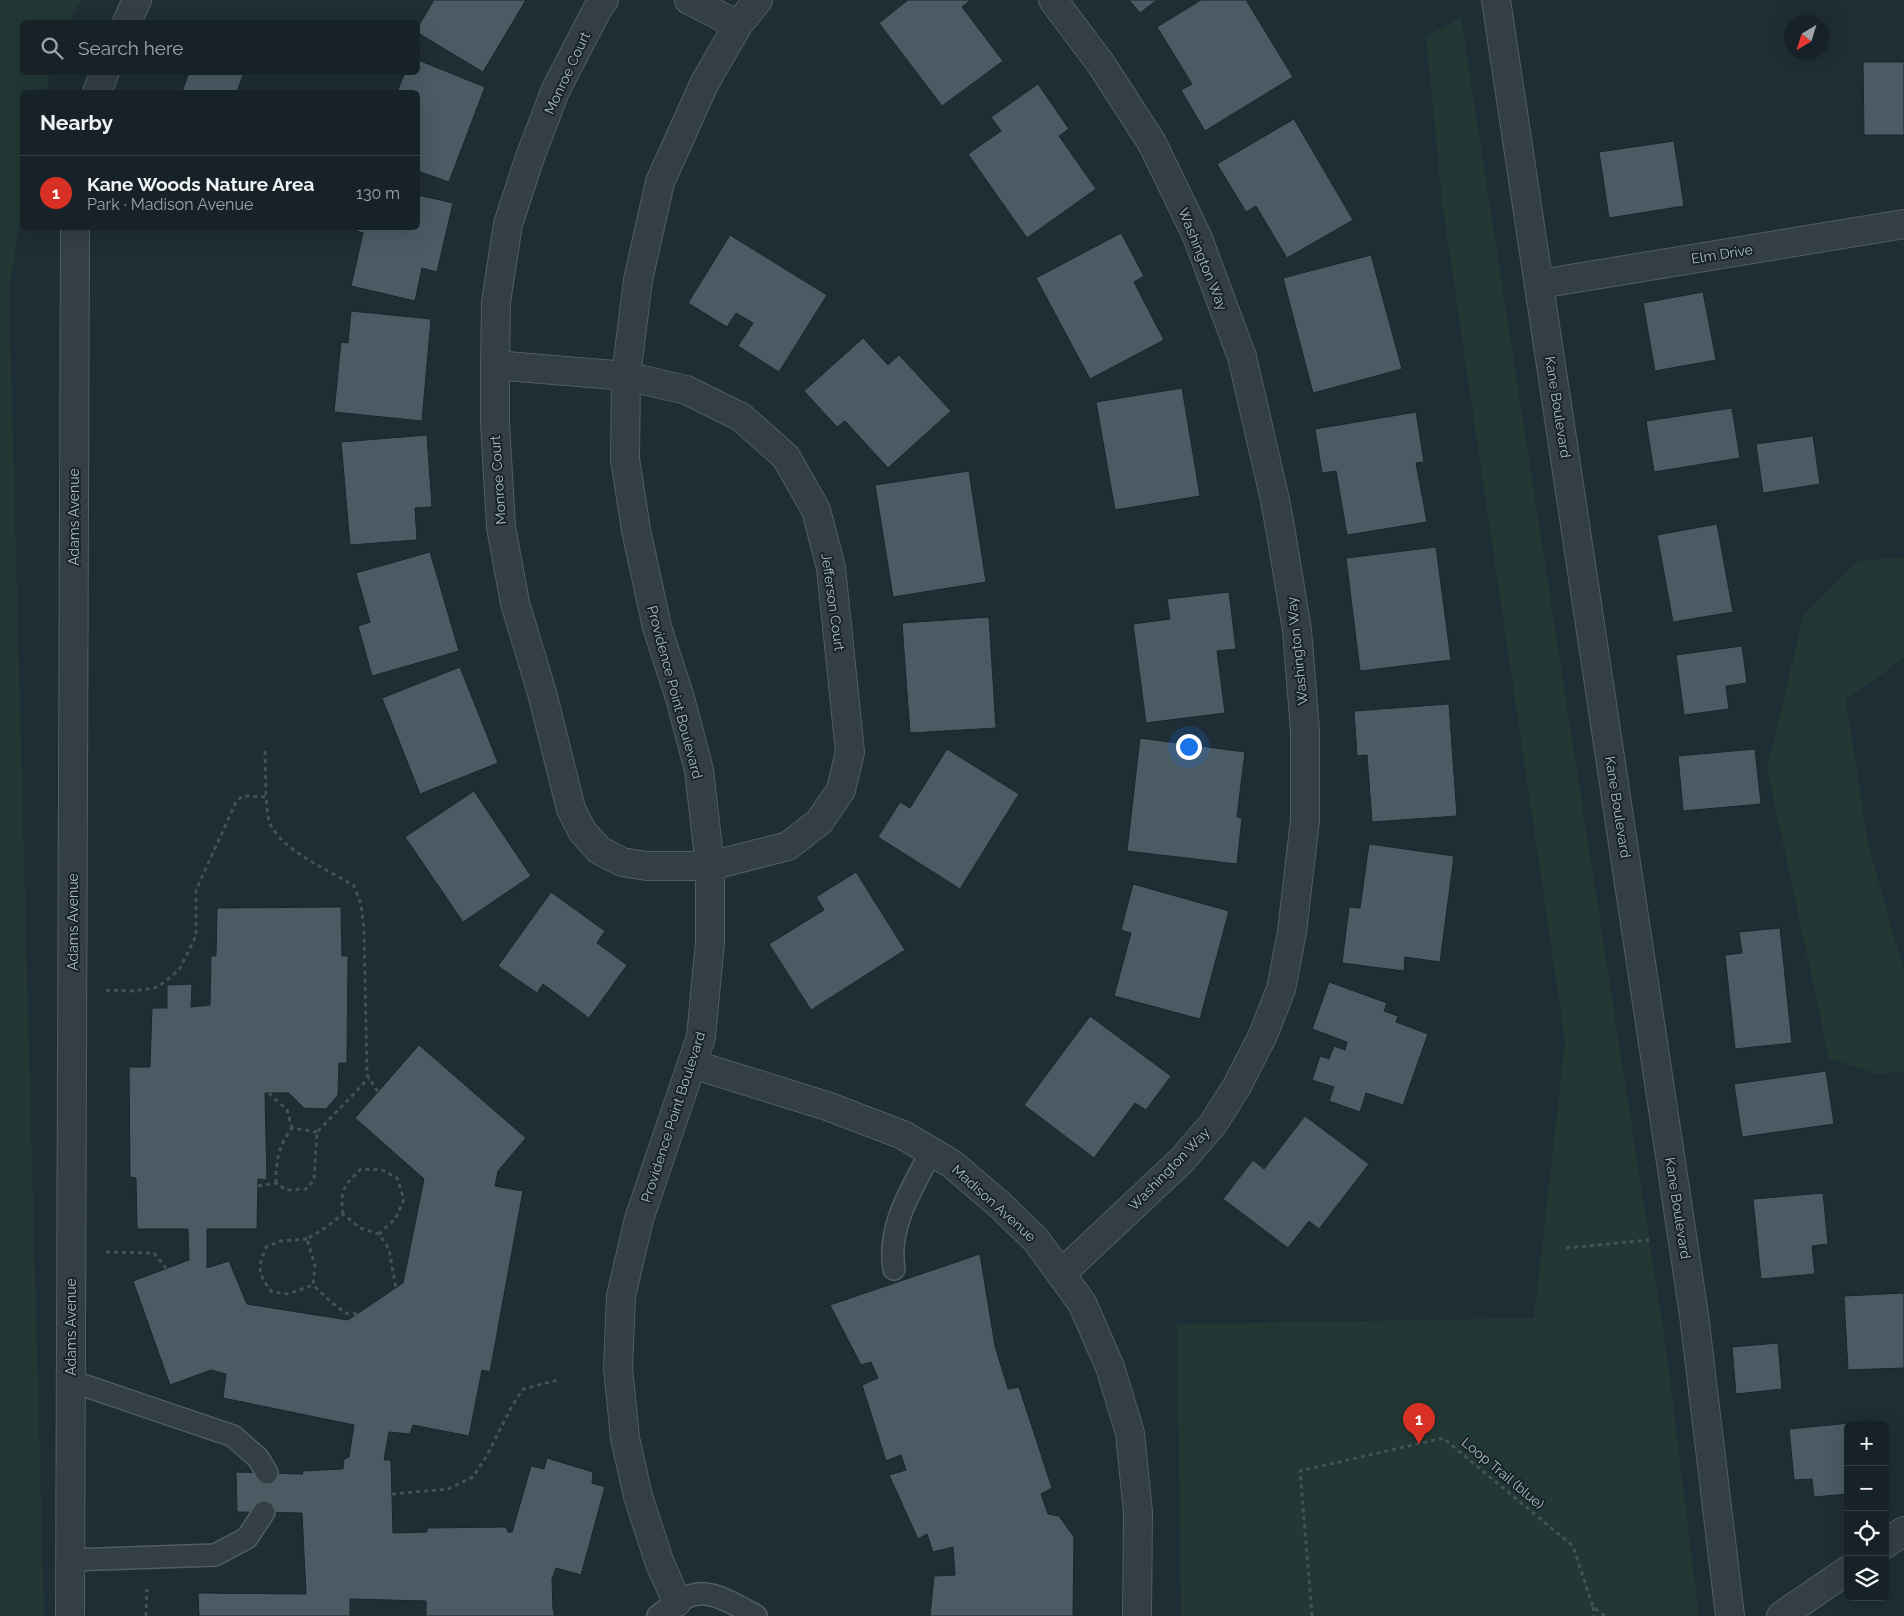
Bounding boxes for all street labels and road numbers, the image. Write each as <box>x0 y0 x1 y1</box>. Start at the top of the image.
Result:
street label: Monroe Court <box>541 29 593 117</box>
street label: Washington Way <box>1175 205 1231 313</box>
street label: Elm Drive <box>1690 241 1754 267</box>
street label: Kane Boulevard <box>1542 355 1574 459</box>
street label: Monroe Court <box>487 435 509 525</box>
street label: Adams Avenue <box>66 468 82 566</box>
street label: Jefferson Court <box>818 552 848 652</box>
street label: Washington Way <box>1283 595 1311 706</box>
street label: Providence Point Boulevard <box>644 604 706 780</box>
street label: Kane Boulevard <box>1602 755 1634 859</box>
street label: Adams Avenue <box>65 873 81 971</box>
street label: Providence Point Boulevard <box>638 1029 708 1205</box>
street label: Washington Way <box>1125 1124 1213 1214</box>
street label: Kane Boulevard <box>1662 1156 1694 1260</box>
street label: Madison Avenue <box>949 1161 1039 1245</box>
street label: Adams Avenue <box>63 1278 79 1376</box>
street label: Loop Trail (blue) <box>1459 1434 1548 1512</box>

